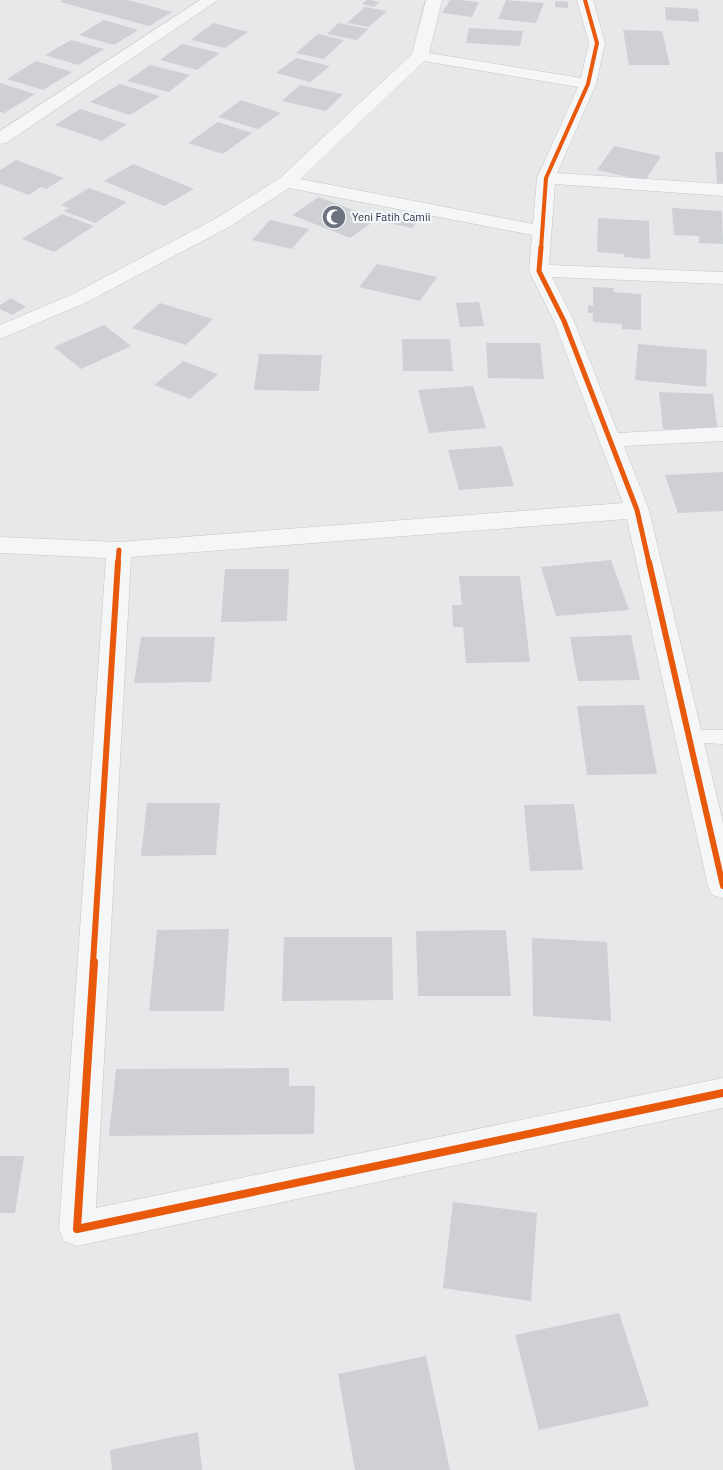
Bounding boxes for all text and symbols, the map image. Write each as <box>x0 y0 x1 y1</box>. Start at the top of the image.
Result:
mosque icon: Yeni Fatih Camii <box>321 204 347 230</box>
place label: Yeni Fatih Camii <box>352 210 430 224</box>

